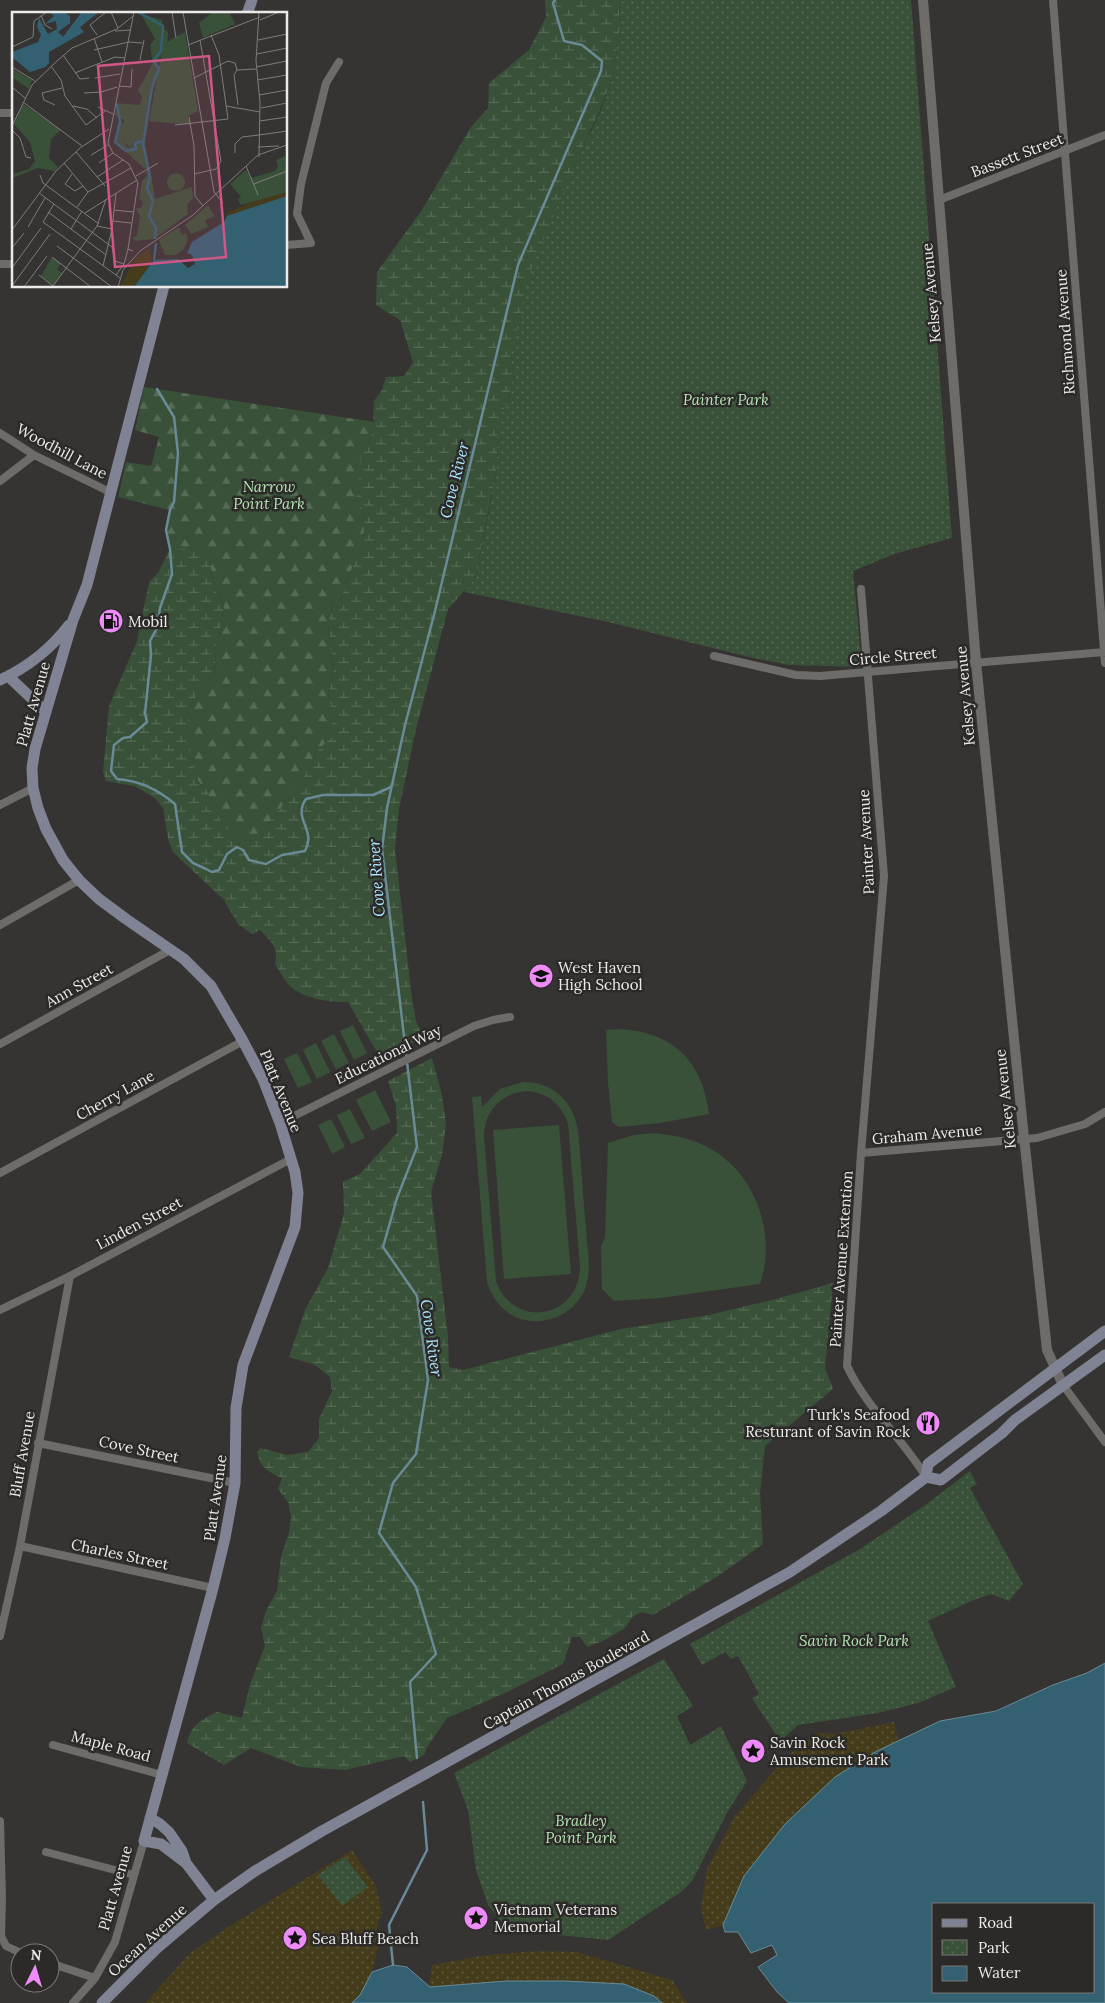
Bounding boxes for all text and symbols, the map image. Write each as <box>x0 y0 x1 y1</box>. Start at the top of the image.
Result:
inset map <box>12 12 288 288</box>
street label: Bassett Street <box>968 129 1066 181</box>
street label: Kelsey Avenue <box>917 242 945 344</box>
street label: Richmond Avenue <box>1051 269 1079 395</box>
park label: Painter Park <box>683 390 769 409</box>
street label: Woodhill Lane <box>13 419 111 483</box>
water label: Cove River <box>435 439 473 520</box>
park label: Narrow Point Park <box>233 477 305 513</box>
fuel station icon: Mobil <box>98 608 124 634</box>
place label: Mobil <box>128 612 167 631</box>
street label: Circle Street <box>848 643 938 669</box>
street label: Kelsey Avenue <box>951 645 979 747</box>
street label: Platt Avenue <box>12 659 54 749</box>
street label: Painter Avenue <box>854 789 878 895</box>
water label: Cove River <box>363 838 389 918</box>
place label: West Haven High School <box>558 958 643 994</box>
street label: Ann Street <box>41 959 116 1012</box>
school or university icon: West Haven High School <box>528 963 554 989</box>
street label: Educational Way <box>332 1020 445 1088</box>
street label: Platt Avenue <box>256 1047 306 1135</box>
street label: Kelsey Avenue <box>990 1048 1020 1150</box>
street label: Cherry Lane <box>72 1066 158 1124</box>
street label: Graham Avenue <box>871 1120 983 1148</box>
street label: Painter Avenue Extention <box>825 1170 857 1348</box>
street label: Linden Street <box>93 1192 185 1254</box>
water label: Cove River <box>417 1298 447 1379</box>
place label: Turk's Seafood Resturant of Savin Rock <box>745 1405 910 1441</box>
street label: Bluff Avenue <box>5 1409 39 1499</box>
restaurant icon: Turk's Seafood Resturant of Savin Rock <box>915 1410 941 1436</box>
street label: Cove Street <box>97 1431 181 1467</box>
street label: Platt Avenue <box>200 1453 230 1543</box>
street label: Charles Street <box>69 1534 171 1574</box>
street label: Captain Thomas Boulevard <box>480 1626 652 1734</box>
park label: Savin Rock Park <box>799 1631 909 1650</box>
street label: Maple Road <box>69 1726 153 1766</box>
place label: Savin Rock Amusement Park <box>769 1733 888 1769</box>
place icon: Savin Rock Amusement Park <box>740 1738 766 1764</box>
park label: Bradley Point Park <box>545 1811 617 1847</box>
street label: Platt Avenue <box>94 1843 136 1933</box>
street label: Ocean Avenue <box>104 1900 190 1980</box>
place label: Vietnam Veterans Memorial <box>493 1900 617 1936</box>
legend <box>932 1903 1095 1993</box>
place icon: Vietnam Veterans Memorial <box>463 1905 489 1931</box>
text: Road <box>978 1913 1013 1932</box>
place icon: Sea Bluff Beach <box>282 1925 308 1951</box>
place label: Sea Bluff Beach <box>312 1929 419 1948</box>
text: Park <box>978 1938 1009 1957</box>
north arrow <box>10 1943 60 1993</box>
text: N <box>30 1946 42 1965</box>
text: Water <box>978 1963 1021 1982</box>

